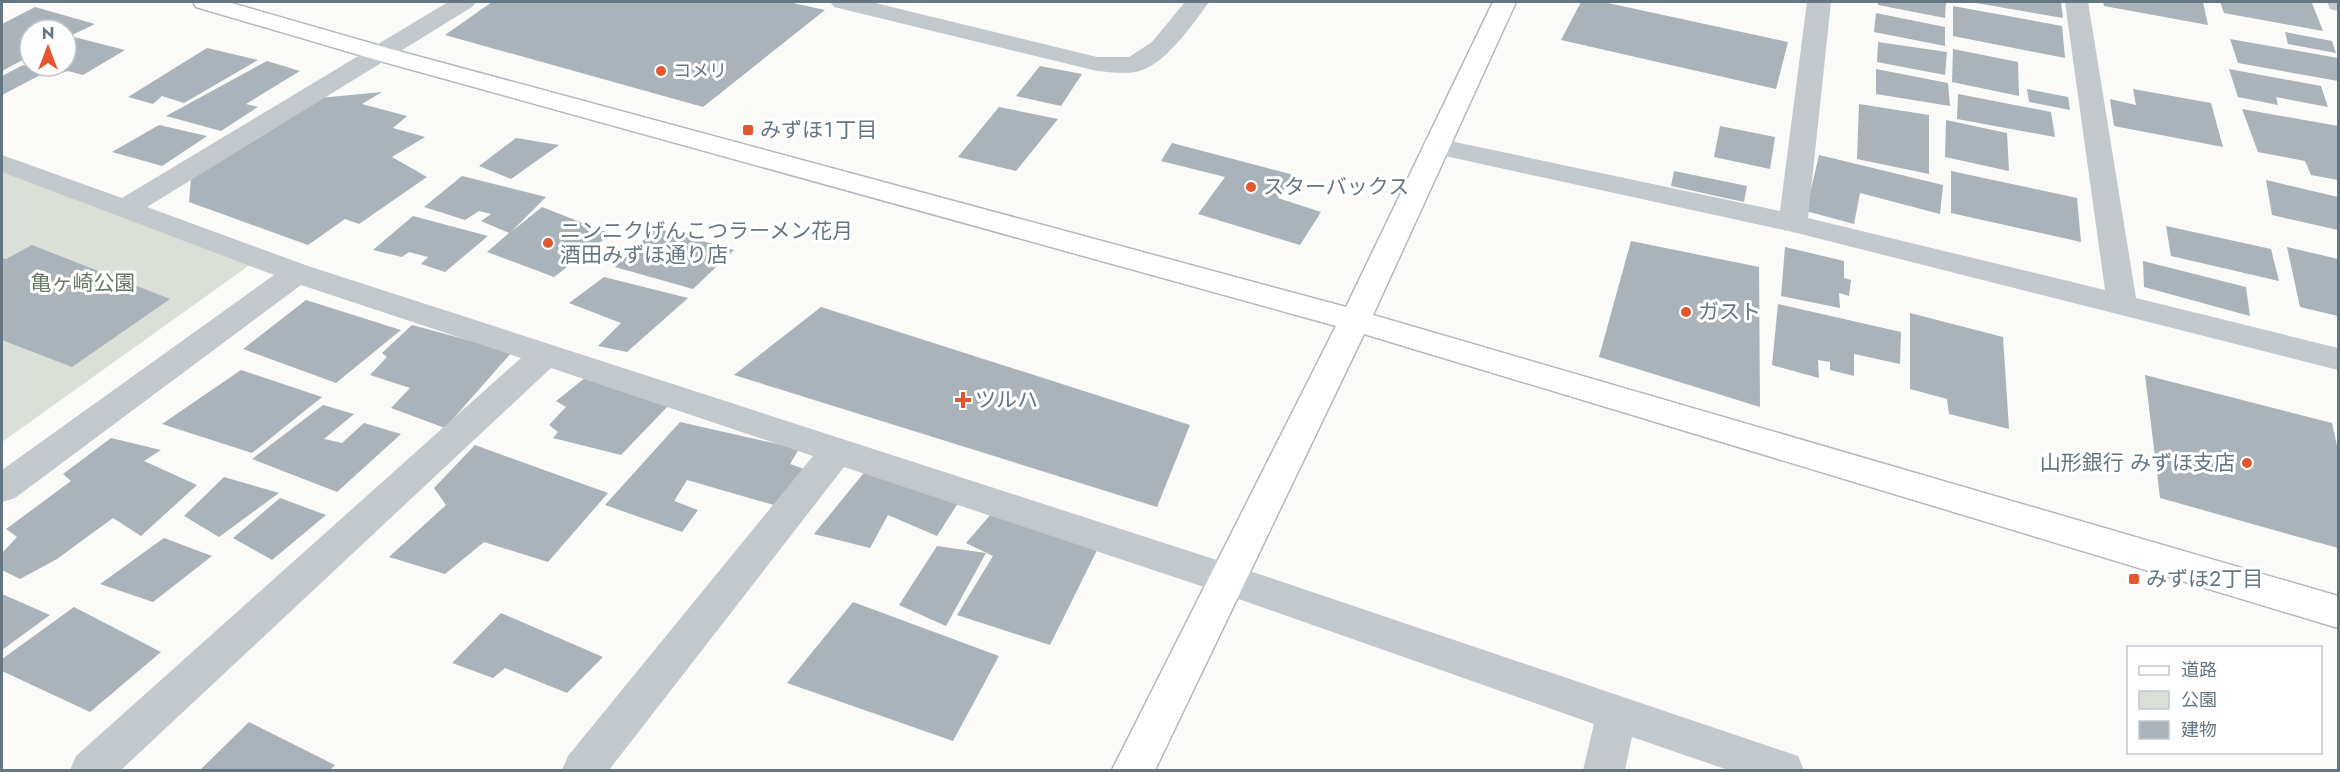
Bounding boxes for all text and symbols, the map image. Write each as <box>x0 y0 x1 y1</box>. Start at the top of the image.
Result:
north arrow <box>18 18 78 78</box>
text: N <box>42 22 54 45</box>
place label: コメリ <box>673 58 727 84</box>
marker: コメリ <box>654 64 668 78</box>
place label: みずほ１丁目 <box>760 115 877 145</box>
marker: みずほ１丁目 <box>741 123 755 137</box>
place label: スターバックス <box>1263 172 1409 202</box>
marker: スターバックス <box>1244 180 1258 194</box>
place label: ニンニクげんこつラーメン花月 酒田みずほ通り店 <box>560 216 853 270</box>
marker: ニンニクげんこつラーメン花月 酒田みずほ通り店 <box>541 236 555 250</box>
park label: 亀ヶ崎公園 <box>31 268 136 298</box>
place label: ガスト <box>1698 297 1761 327</box>
marker: ガスト <box>1679 305 1693 319</box>
place label: ツルハ <box>975 385 1038 415</box>
marker: ツルハ <box>956 393 970 407</box>
place label: 山形銀行 みずほ支店 <box>2040 448 2235 478</box>
marker: 山形銀行 みずほ支店 <box>2240 456 2254 470</box>
place label: みずほ２丁目 <box>2146 564 2263 594</box>
marker: みずほ２丁目 <box>2127 572 2141 586</box>
legend <box>2127 646 2322 754</box>
text: 道路 <box>2181 657 2217 683</box>
text: 公園 <box>2181 687 2217 713</box>
text: 建物 <box>2181 717 2217 743</box>

